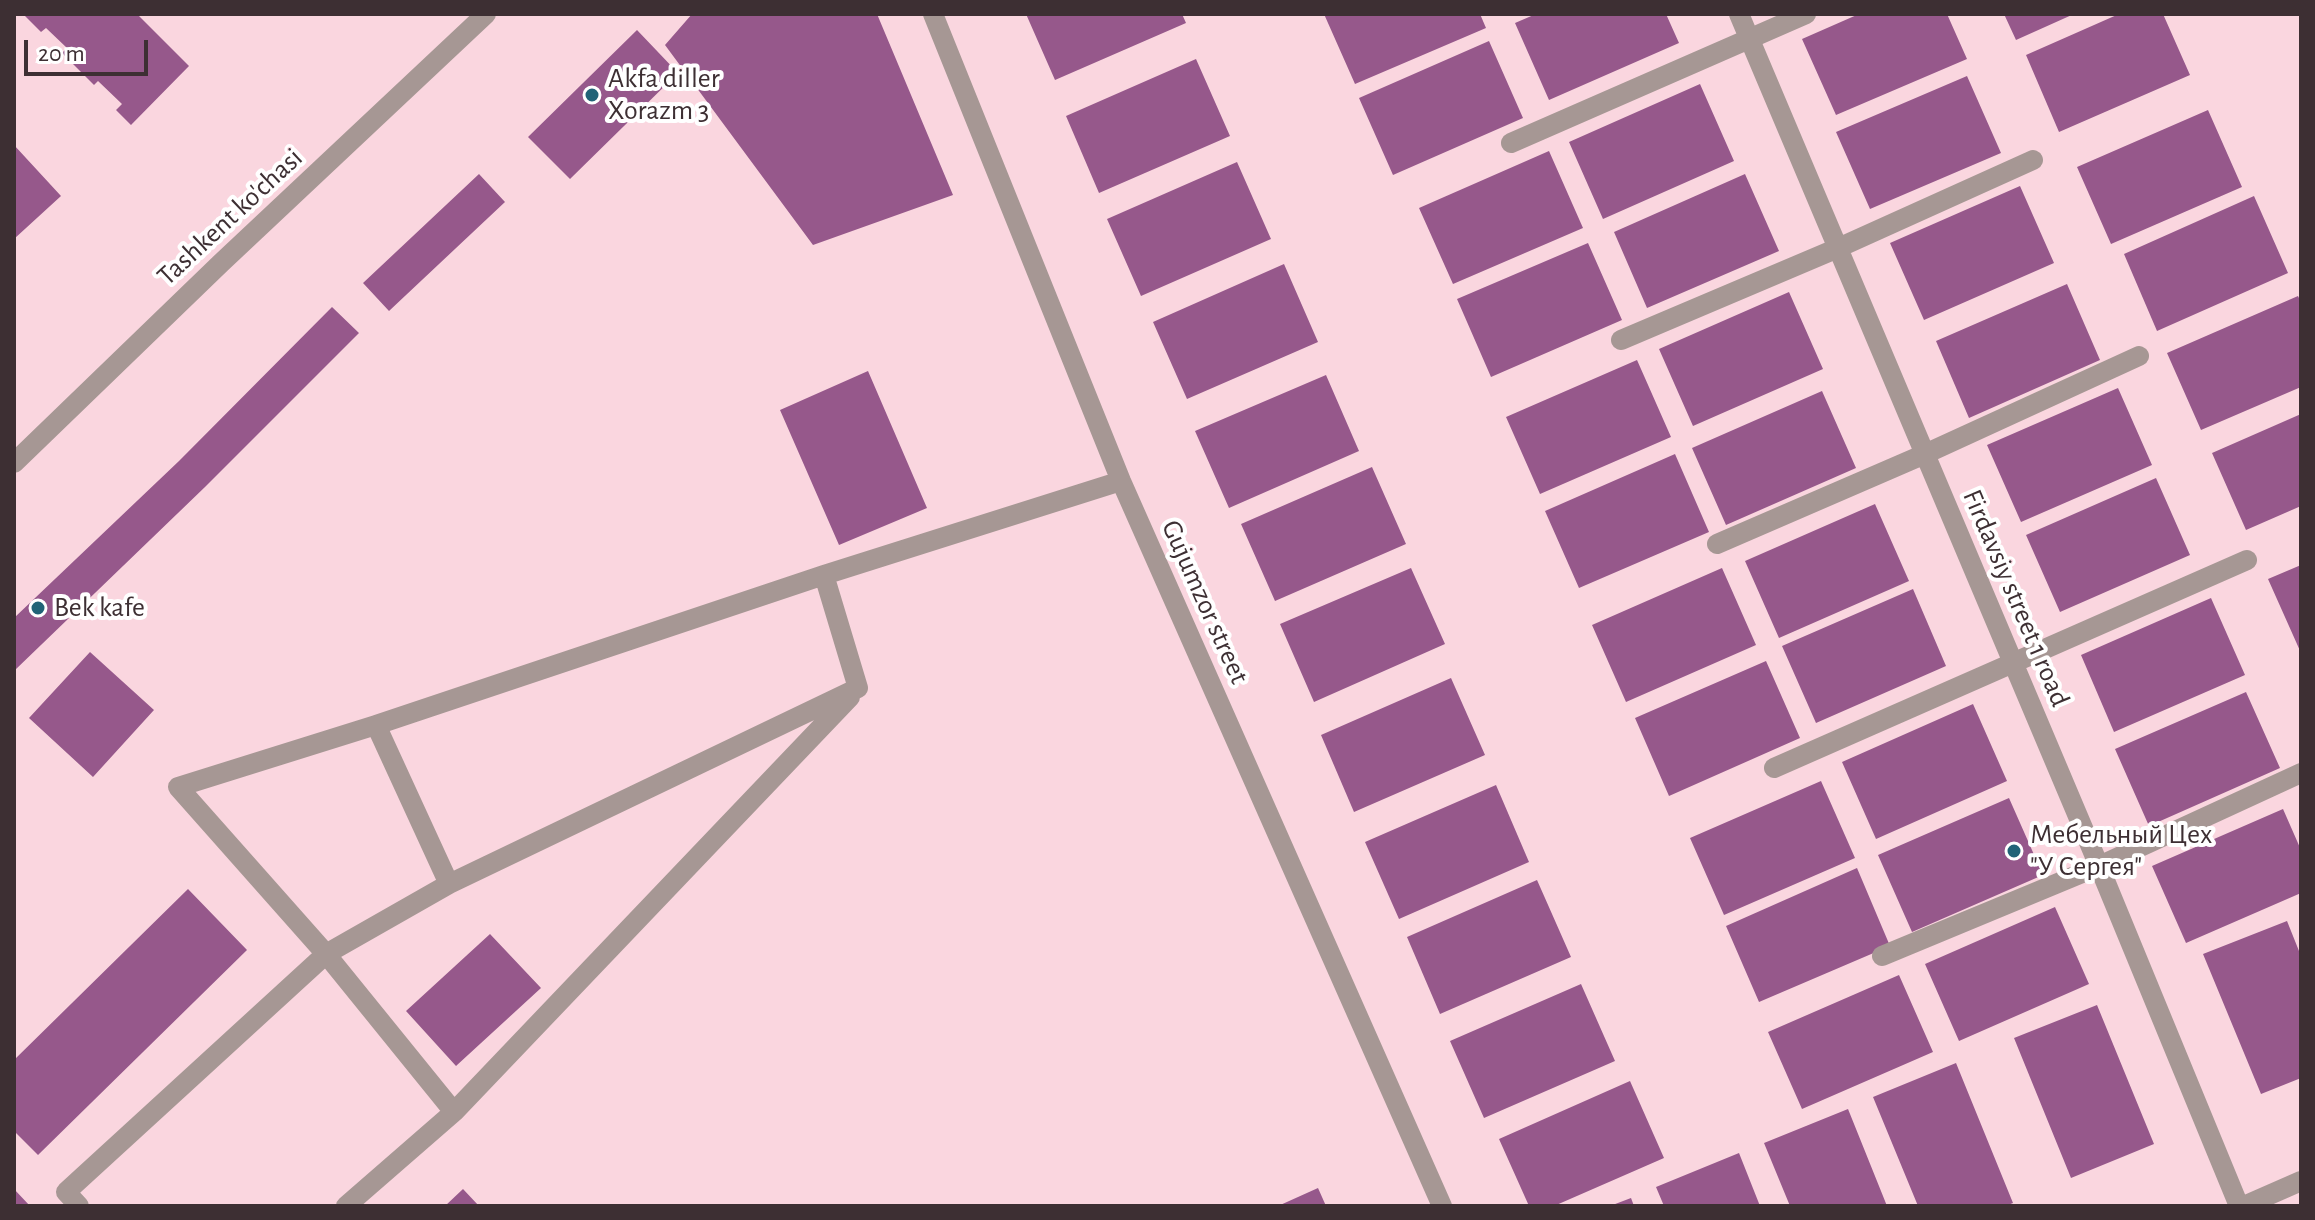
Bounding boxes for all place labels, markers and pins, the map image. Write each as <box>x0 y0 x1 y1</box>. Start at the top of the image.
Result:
place label: Akfa diller Xorazm 3 <box>608 62 720 128</box>
marker: Akfa diller Xorazm 3 <box>583 86 601 104</box>
place label: Bek kafe <box>54 591 145 625</box>
marker: Bek kafe <box>29 599 47 617</box>
place label: Мебельный Цех "У Сергея" <box>2030 818 2212 884</box>
marker: Мебельный Цех "У Сергея" <box>2005 842 2023 860</box>

